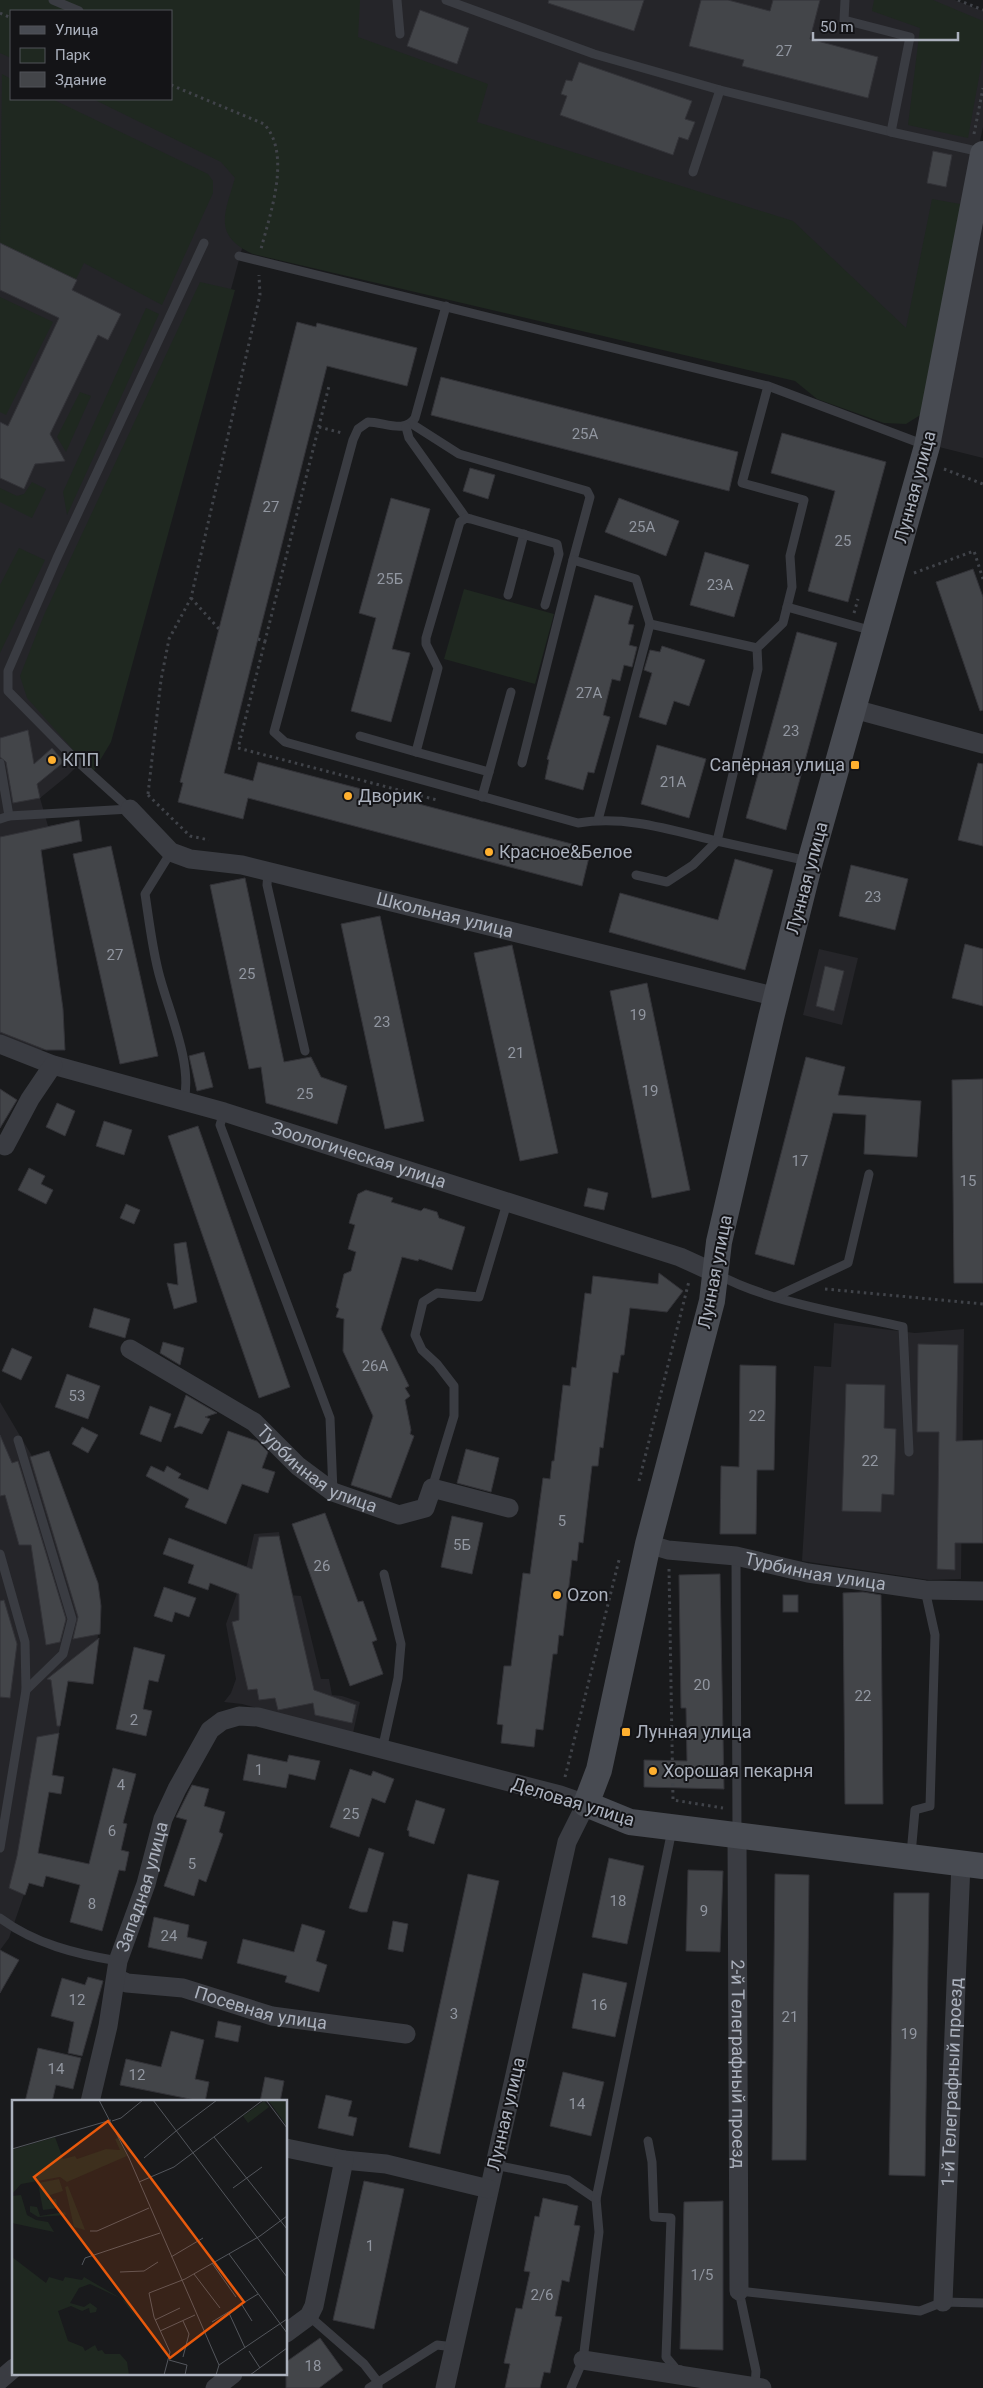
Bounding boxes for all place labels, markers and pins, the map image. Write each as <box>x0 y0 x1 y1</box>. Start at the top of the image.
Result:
place label: КПП <box>62 749 99 770</box>
marker: КПП <box>46 754 58 766</box>
place label: Сапёрная улица <box>710 754 845 775</box>
marker: Сапёрная улица <box>849 759 861 771</box>
place label: Дворик <box>358 785 423 806</box>
marker: Дворик <box>342 790 354 802</box>
place label: Красное&Белое <box>499 841 632 862</box>
marker: Красное&Белое <box>483 846 495 858</box>
place label: Ozon <box>567 1584 608 1605</box>
marker: Ozon <box>551 1589 563 1601</box>
place label: Лунная улица <box>636 1721 752 1742</box>
marker: Лунная улица <box>620 1726 632 1738</box>
place label: Хорошая пекарня <box>663 1760 813 1781</box>
marker: Хорошая пекарня <box>647 1765 659 1777</box>

